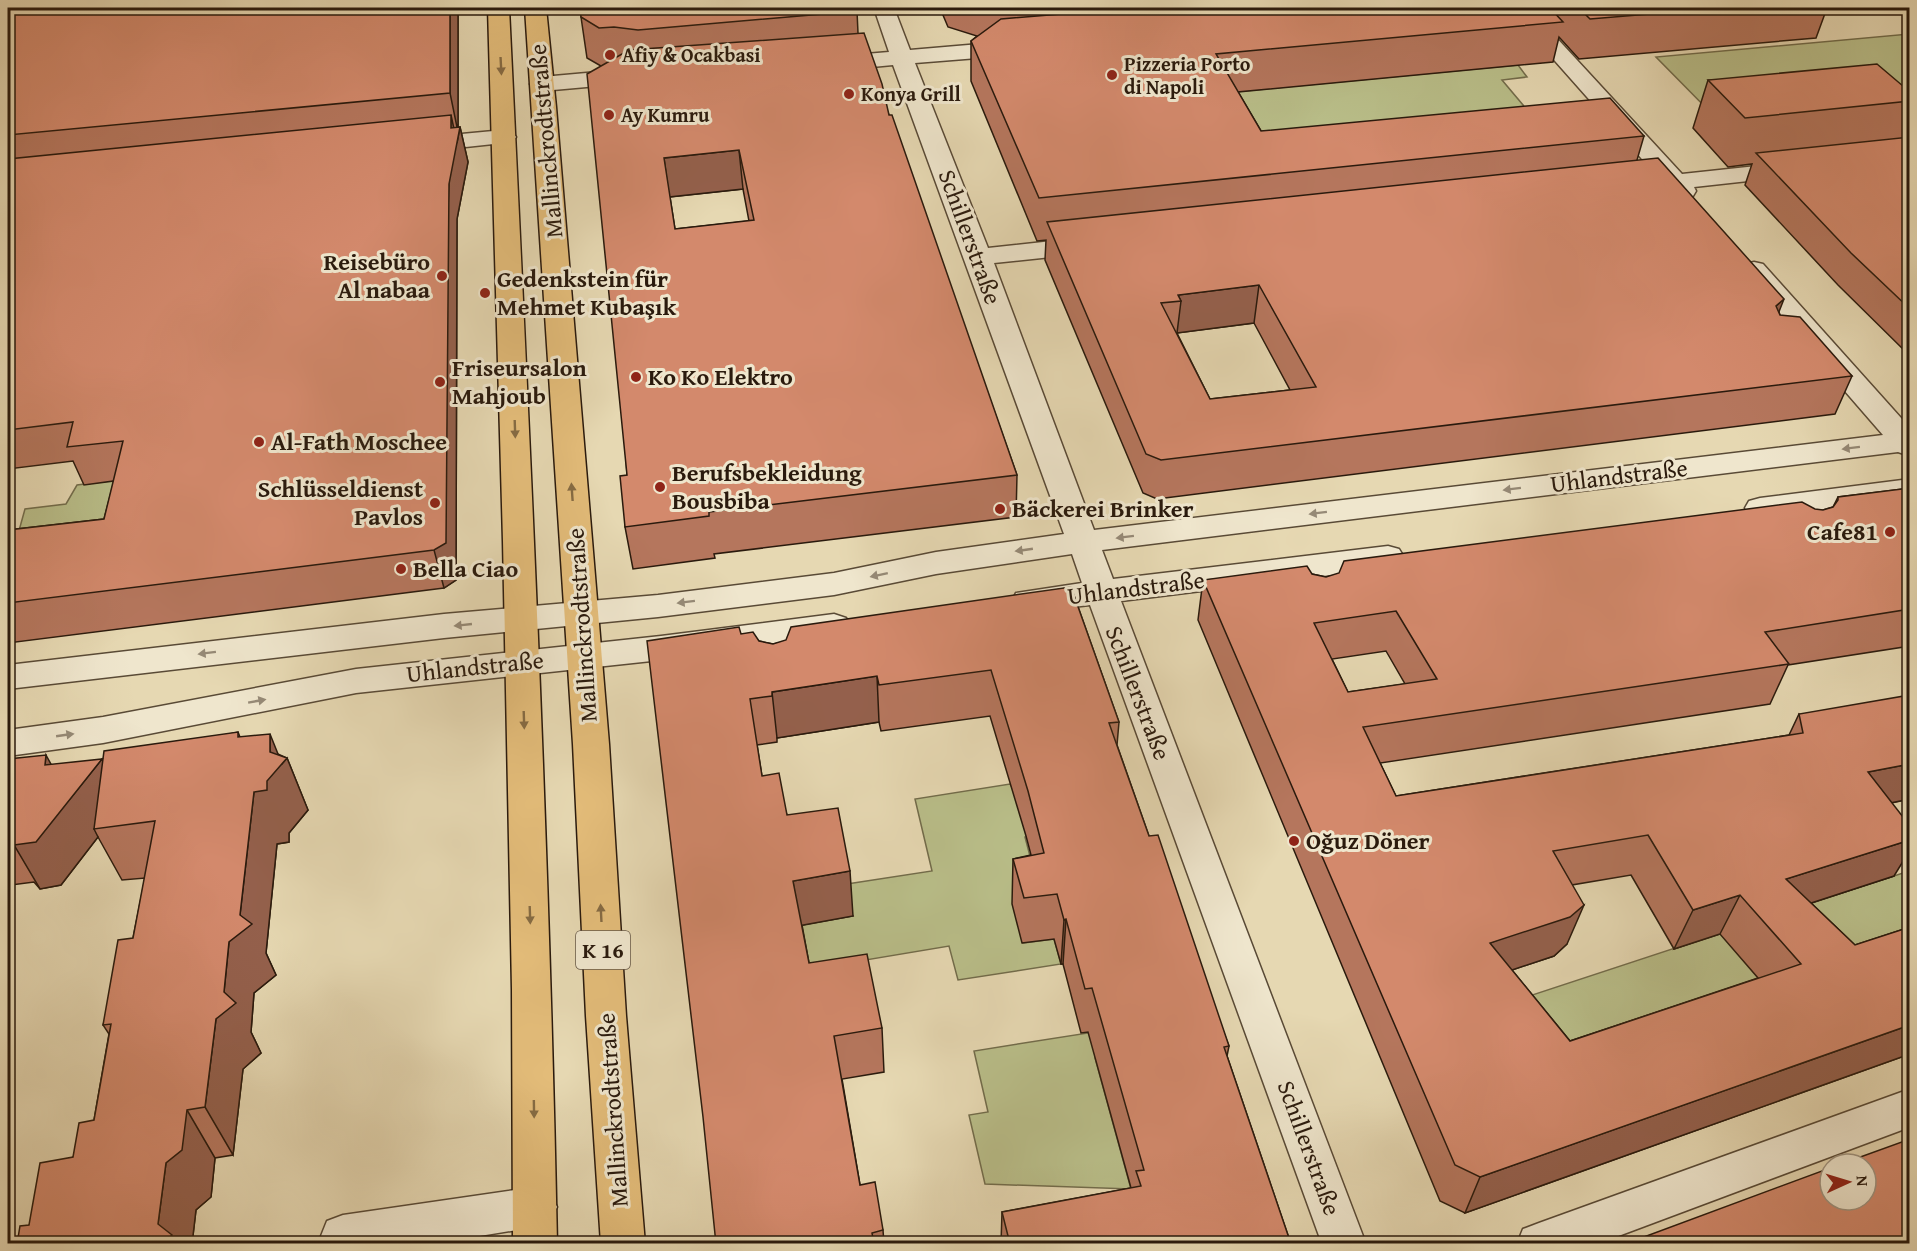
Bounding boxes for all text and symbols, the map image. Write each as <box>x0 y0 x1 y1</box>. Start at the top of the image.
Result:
place label: Afiy & Ocakbasi <box>622 40 760 69</box>
street label: Mallinckrodtstraße <box>520 43 571 239</box>
marker: Afiy & Ocakbasi <box>603 48 617 62</box>
place label: Pizzeria Porto di Napoli <box>1124 49 1251 101</box>
one-way arrow <box>496 56 505 75</box>
marker: Pizzeria Porto di Napoli <box>1105 68 1119 82</box>
place label: Konya Grill <box>861 79 961 108</box>
marker: Konya Grill <box>842 87 856 101</box>
place label: Ay Kumru <box>621 100 710 129</box>
marker: Ay Kumru <box>602 108 616 122</box>
street label: Schillerstraße <box>930 165 1011 309</box>
place label: Reisebüro Al nabaa <box>323 244 431 307</box>
place label: Gedenkstein für Mehmet Kubaşık <box>497 261 676 324</box>
marker: Reisebüro Al nabaa <box>435 269 449 283</box>
marker: Gedenkstein für Mehmet Kubaşık <box>478 286 492 300</box>
place label: Friseursalon Mahjoub <box>452 350 587 413</box>
place label: Ko Ko Elektro <box>648 359 793 394</box>
marker: Ko Ko Elektro <box>629 370 643 384</box>
marker: Friseursalon Mahjoub <box>433 375 447 389</box>
one-way arrow <box>511 419 520 438</box>
place label: Al-Fath Moschee <box>271 424 447 459</box>
marker: Al-Fath Moschee <box>252 435 266 449</box>
one-way arrow <box>1842 443 1861 453</box>
street label: Uhlandstraße <box>1548 450 1690 501</box>
place label: Berufsbekleidung Bousbiba <box>672 455 862 518</box>
place label: Schlüsseldienst Pavlos <box>258 471 423 534</box>
marker: Berufsbekleidung Bousbiba <box>653 480 667 494</box>
one-way arrow <box>567 482 577 501</box>
one-way arrow <box>1502 485 1521 494</box>
place label: Bäckerei Brinker <box>1012 491 1193 526</box>
marker: Schlüsseldienst Pavlos <box>428 496 442 510</box>
marker: Bäckerei Brinker <box>993 502 1007 516</box>
one-way arrow <box>1309 508 1328 518</box>
place label: Cafe81 <box>1807 514 1878 549</box>
marker: Cafe81 <box>1883 525 1897 539</box>
street label: Mallinckrodtstraße <box>557 527 606 723</box>
one-way arrow <box>1115 532 1134 541</box>
one-way arrow <box>1015 546 1034 555</box>
place label: Bella Ciao <box>413 551 518 586</box>
marker: Bella Ciao <box>394 562 408 576</box>
street label: Uhlandstraße <box>1065 562 1207 613</box>
one-way arrow <box>869 571 888 580</box>
one-way arrow <box>676 598 695 607</box>
one-way arrow <box>454 620 473 630</box>
street label: Schillerstraße <box>1097 621 1180 765</box>
street label: Uhlandstraße <box>404 642 545 691</box>
one-way arrow <box>197 649 216 658</box>
one-way arrow <box>248 696 267 705</box>
one-way arrow <box>520 710 529 729</box>
one-way arrow <box>56 730 75 739</box>
place label: Oğuz Döner <box>1306 823 1430 858</box>
marker: Oğuz Döner <box>1287 834 1301 848</box>
one-way arrow <box>597 903 606 922</box>
one-way arrow <box>525 905 535 924</box>
road number: K 16 <box>576 931 630 969</box>
street label: Mallinckrodtstraße <box>588 1012 637 1208</box>
street label: Schillerstraße <box>1269 1076 1350 1220</box>
one-way arrow <box>529 1100 539 1119</box>
north arrow <box>1818 1152 1878 1212</box>
text: N <box>1851 1175 1875 1187</box>

